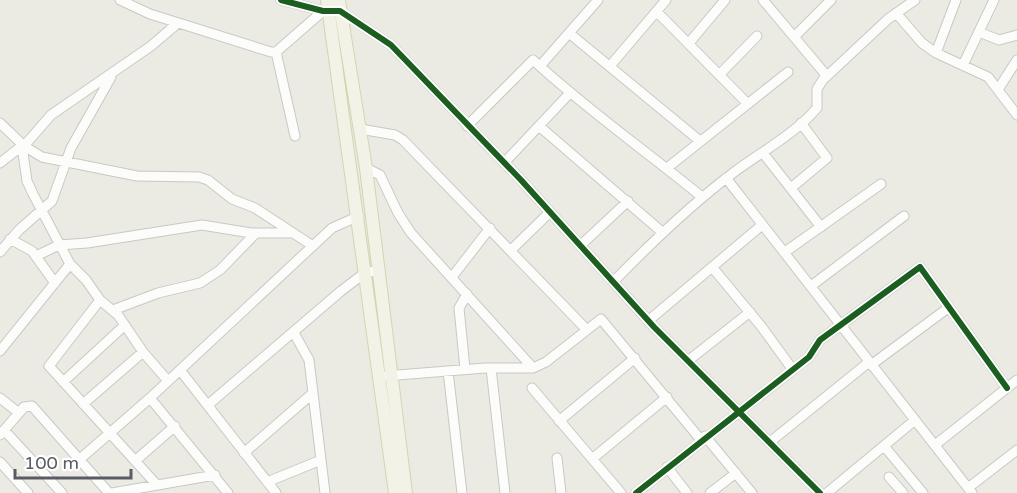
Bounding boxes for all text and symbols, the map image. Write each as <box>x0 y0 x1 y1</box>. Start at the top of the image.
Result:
scale bar <box>15 442 130 480</box>
text: 100 m <box>24 452 79 474</box>

